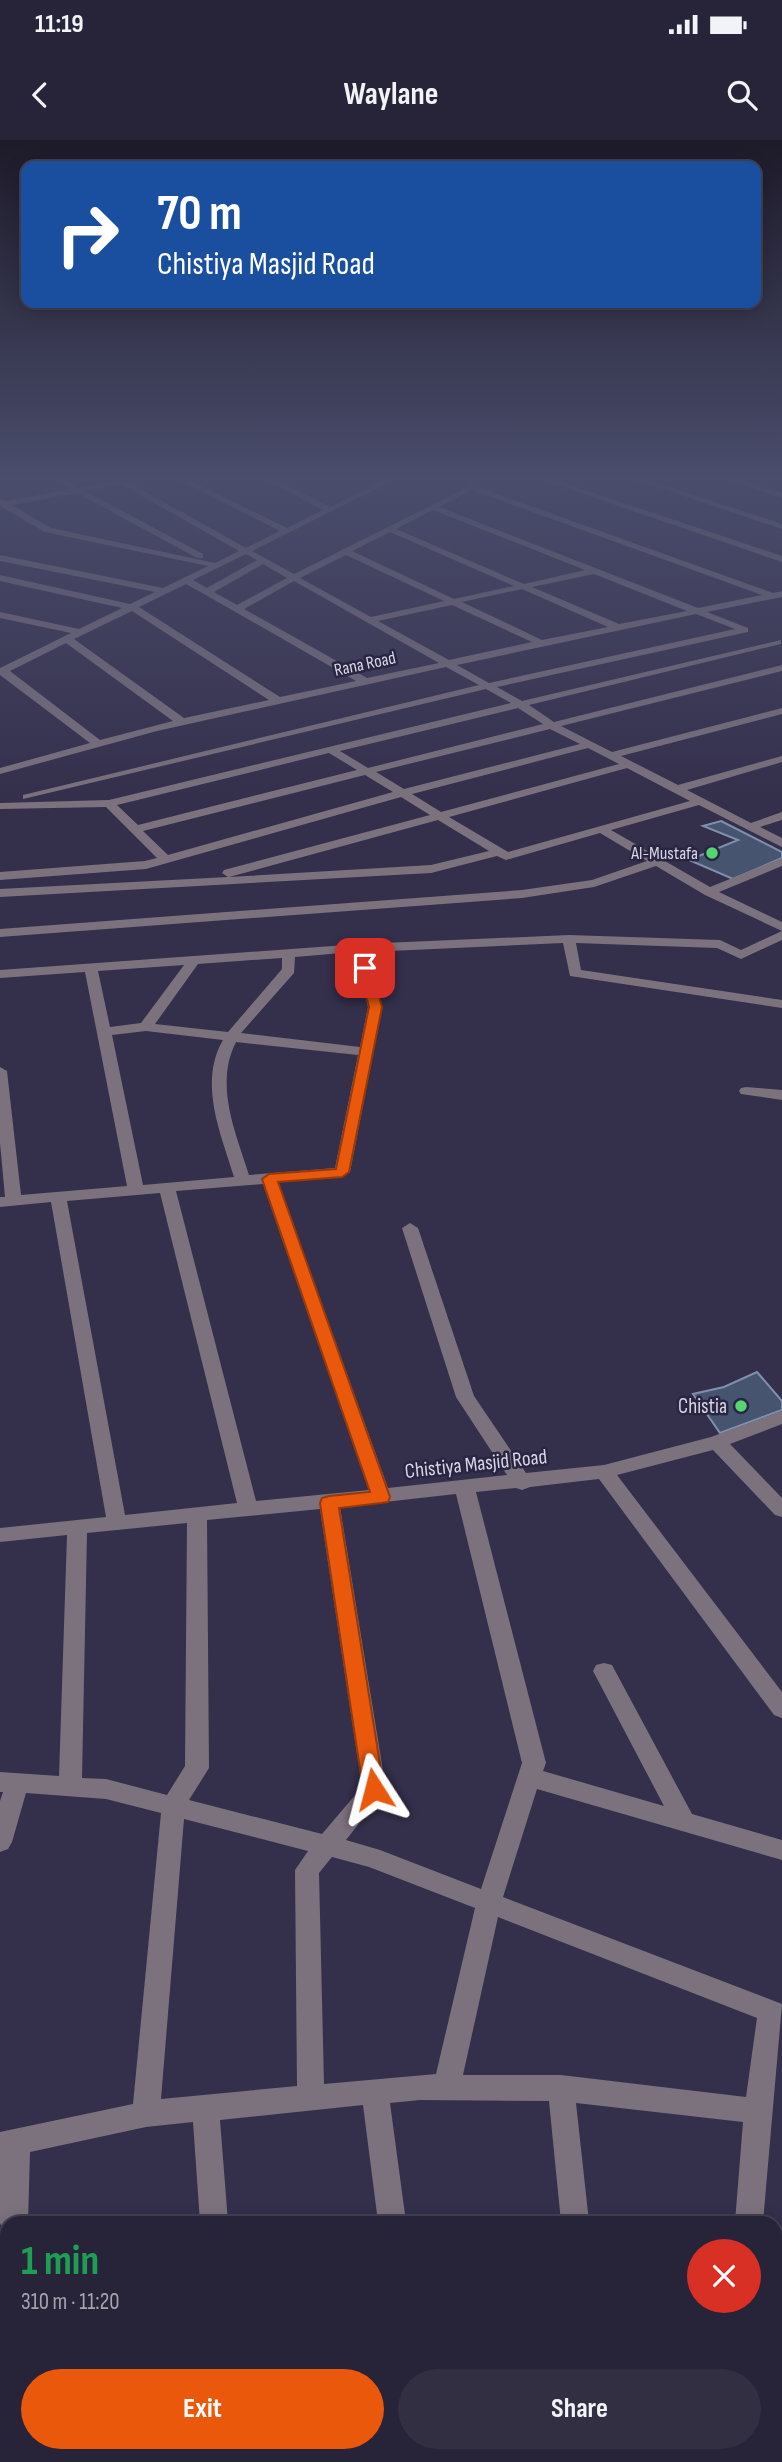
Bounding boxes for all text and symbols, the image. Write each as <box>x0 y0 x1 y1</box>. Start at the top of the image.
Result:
text: 11:19 <box>35 9 84 40</box>
text: Waylane <box>343 75 439 114</box>
icon: back <box>21 76 59 114</box>
icon: search <box>723 76 761 114</box>
text: 70 m <box>157 185 242 244</box>
icon: right <box>42 189 133 280</box>
text: Chistiya Masjid Road <box>157 245 375 284</box>
street label: Rana Road <box>332 647 398 681</box>
place label: Al-Mustafa <box>630 843 698 864</box>
marker: Al-Mustafa <box>704 845 720 861</box>
pin <box>335 938 395 998</box>
icon: arrive <box>346 949 384 987</box>
place label: Chistia <box>678 1394 727 1419</box>
marker: Chistia <box>733 1398 749 1414</box>
street label: Chistiya Masjid Road <box>404 1444 548 1484</box>
position arrow <box>337 1752 411 1826</box>
text: 1 min <box>21 2236 99 2287</box>
button: close <box>687 2239 761 2313</box>
text: 310 m · 11:20 <box>21 2288 119 2316</box>
button: Exit <box>21 2369 384 2449</box>
button: Share <box>398 2369 761 2449</box>

